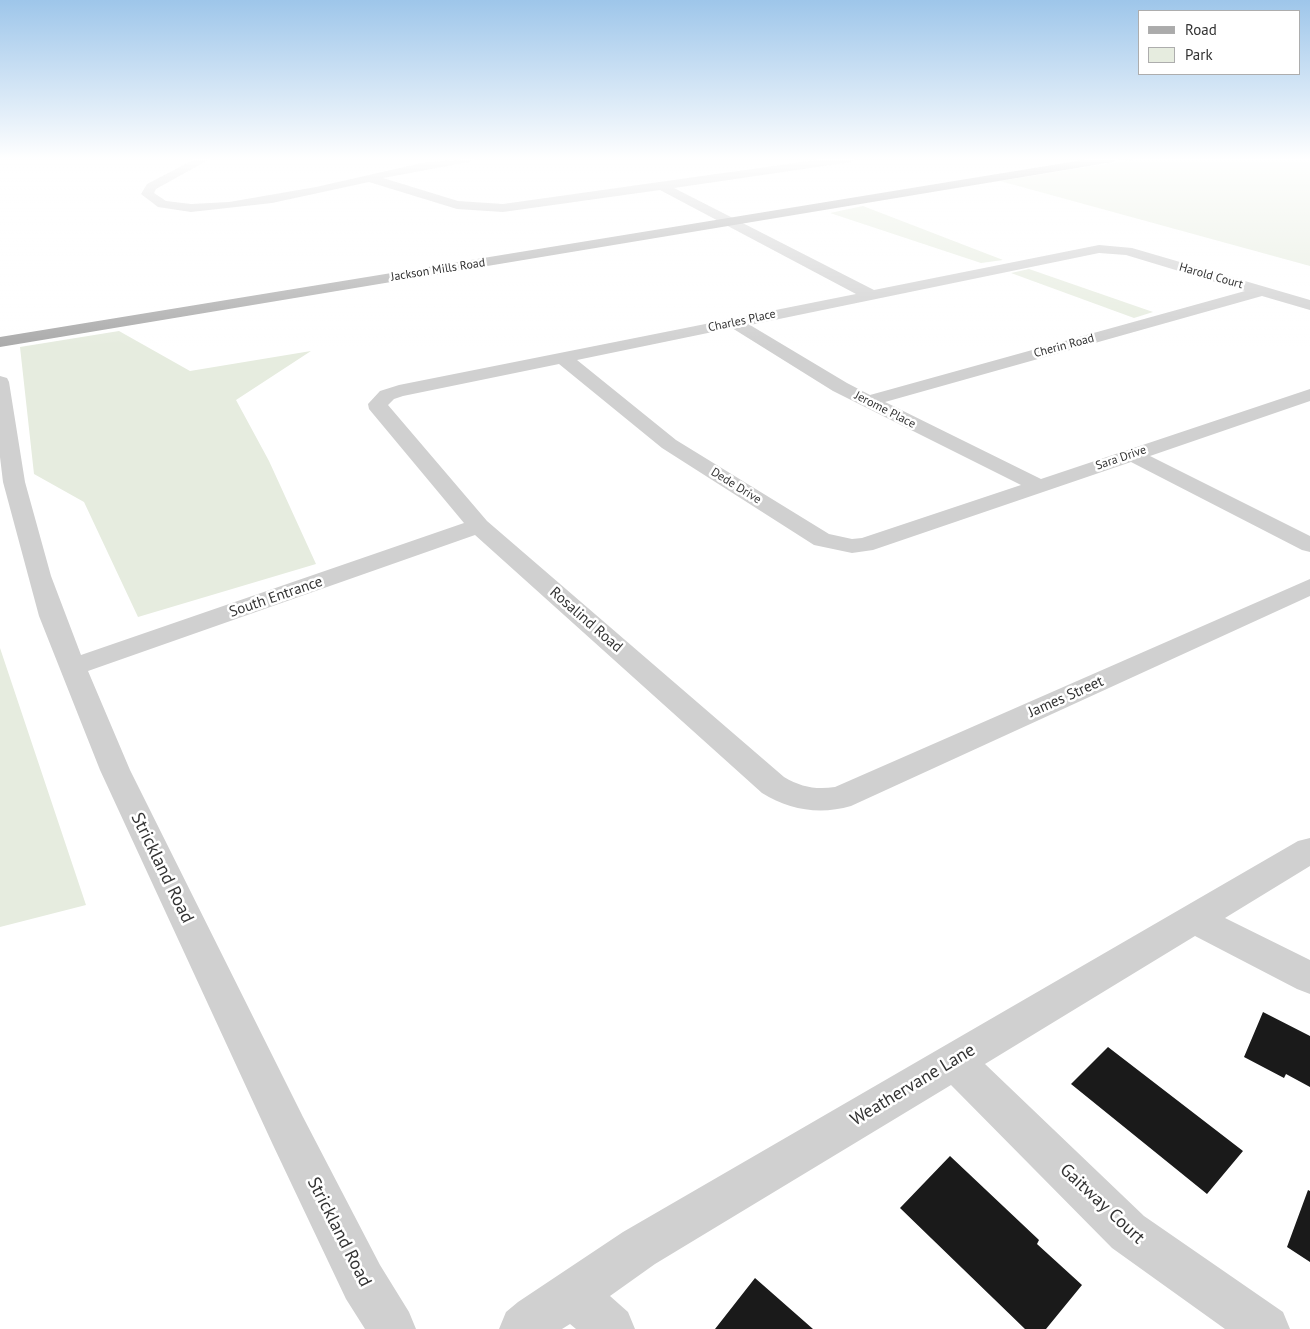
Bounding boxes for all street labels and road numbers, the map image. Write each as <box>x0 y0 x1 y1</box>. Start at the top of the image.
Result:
street label: Jackson Mills Road <box>390 255 486 285</box>
street label: Harold Court <box>1178 260 1244 292</box>
street label: Charles Place <box>707 307 777 335</box>
street label: Cherin Road <box>1032 331 1096 361</box>
street label: Jerome Place <box>852 388 918 432</box>
street label: Sara Drive <box>1094 443 1148 473</box>
street label: Dede Drive <box>708 465 764 507</box>
street label: South Entrance <box>227 573 325 621</box>
street label: Rosalind Road <box>546 584 626 656</box>
street label: James Street <box>1026 672 1106 722</box>
street label: Strickland Road <box>126 809 198 927</box>
street label: Weathervane Lane <box>847 1039 979 1131</box>
street label: Gaitway Court <box>1055 1159 1149 1249</box>
street label: Strickland Road <box>302 1174 376 1290</box>

